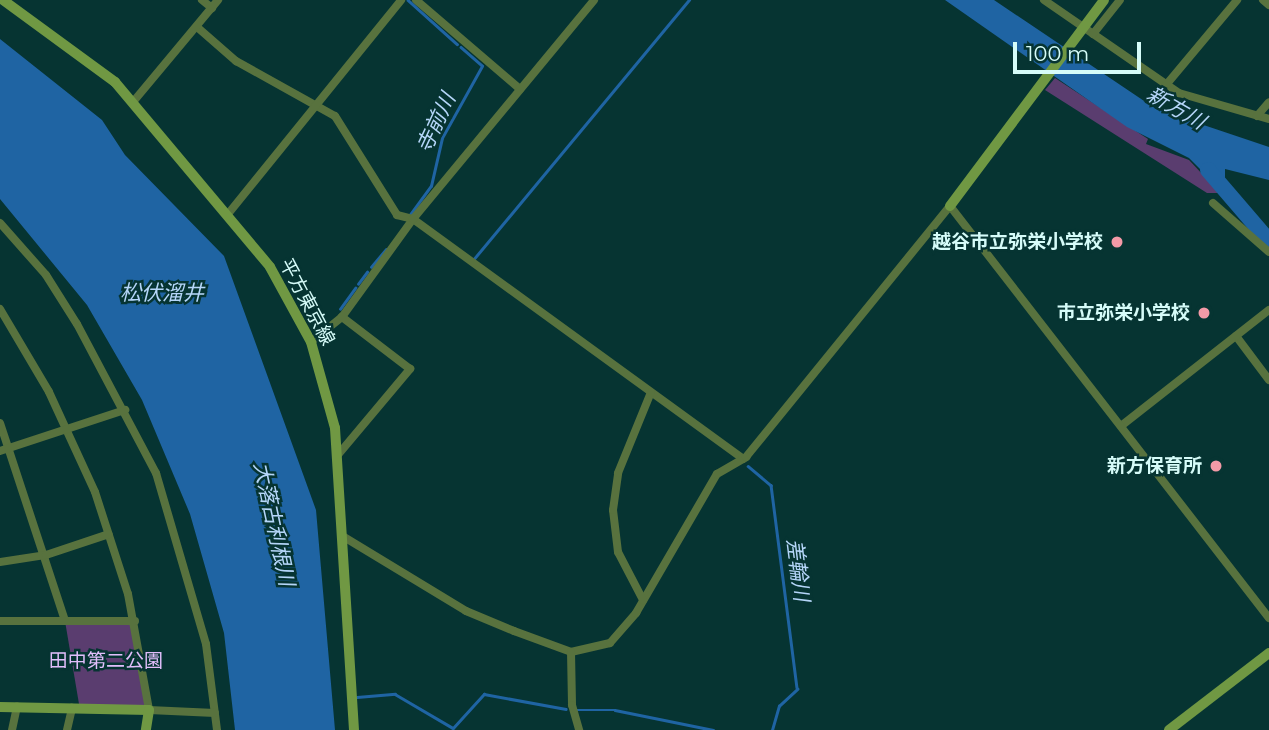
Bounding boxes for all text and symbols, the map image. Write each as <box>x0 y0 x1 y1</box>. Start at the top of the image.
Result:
scale bar <box>1017 28 1145 72</box>
text: 100 m <box>1026 41 1089 66</box>
water label: 新方川 <box>1142 81 1210 135</box>
water label: 寺前川 <box>411 89 461 157</box>
place label: 越谷市立弥栄小学校 <box>932 231 1103 253</box>
marker: 越谷市立弥栄小学校 <box>1109 234 1125 250</box>
street label: 平方東京線 <box>275 255 339 349</box>
water label: 松伏溜井 <box>120 280 204 306</box>
place label: 市立弥栄小学校 <box>1057 302 1190 324</box>
marker: 市立弥栄小学校 <box>1196 305 1212 321</box>
place label: 新方保育所 <box>1107 455 1202 477</box>
marker: 新方保育所 <box>1208 458 1224 474</box>
water label: 大落古利根川 <box>249 460 299 588</box>
water label: 差輪川 <box>782 537 814 603</box>
park label: 田中第二公園 <box>49 650 163 672</box>

